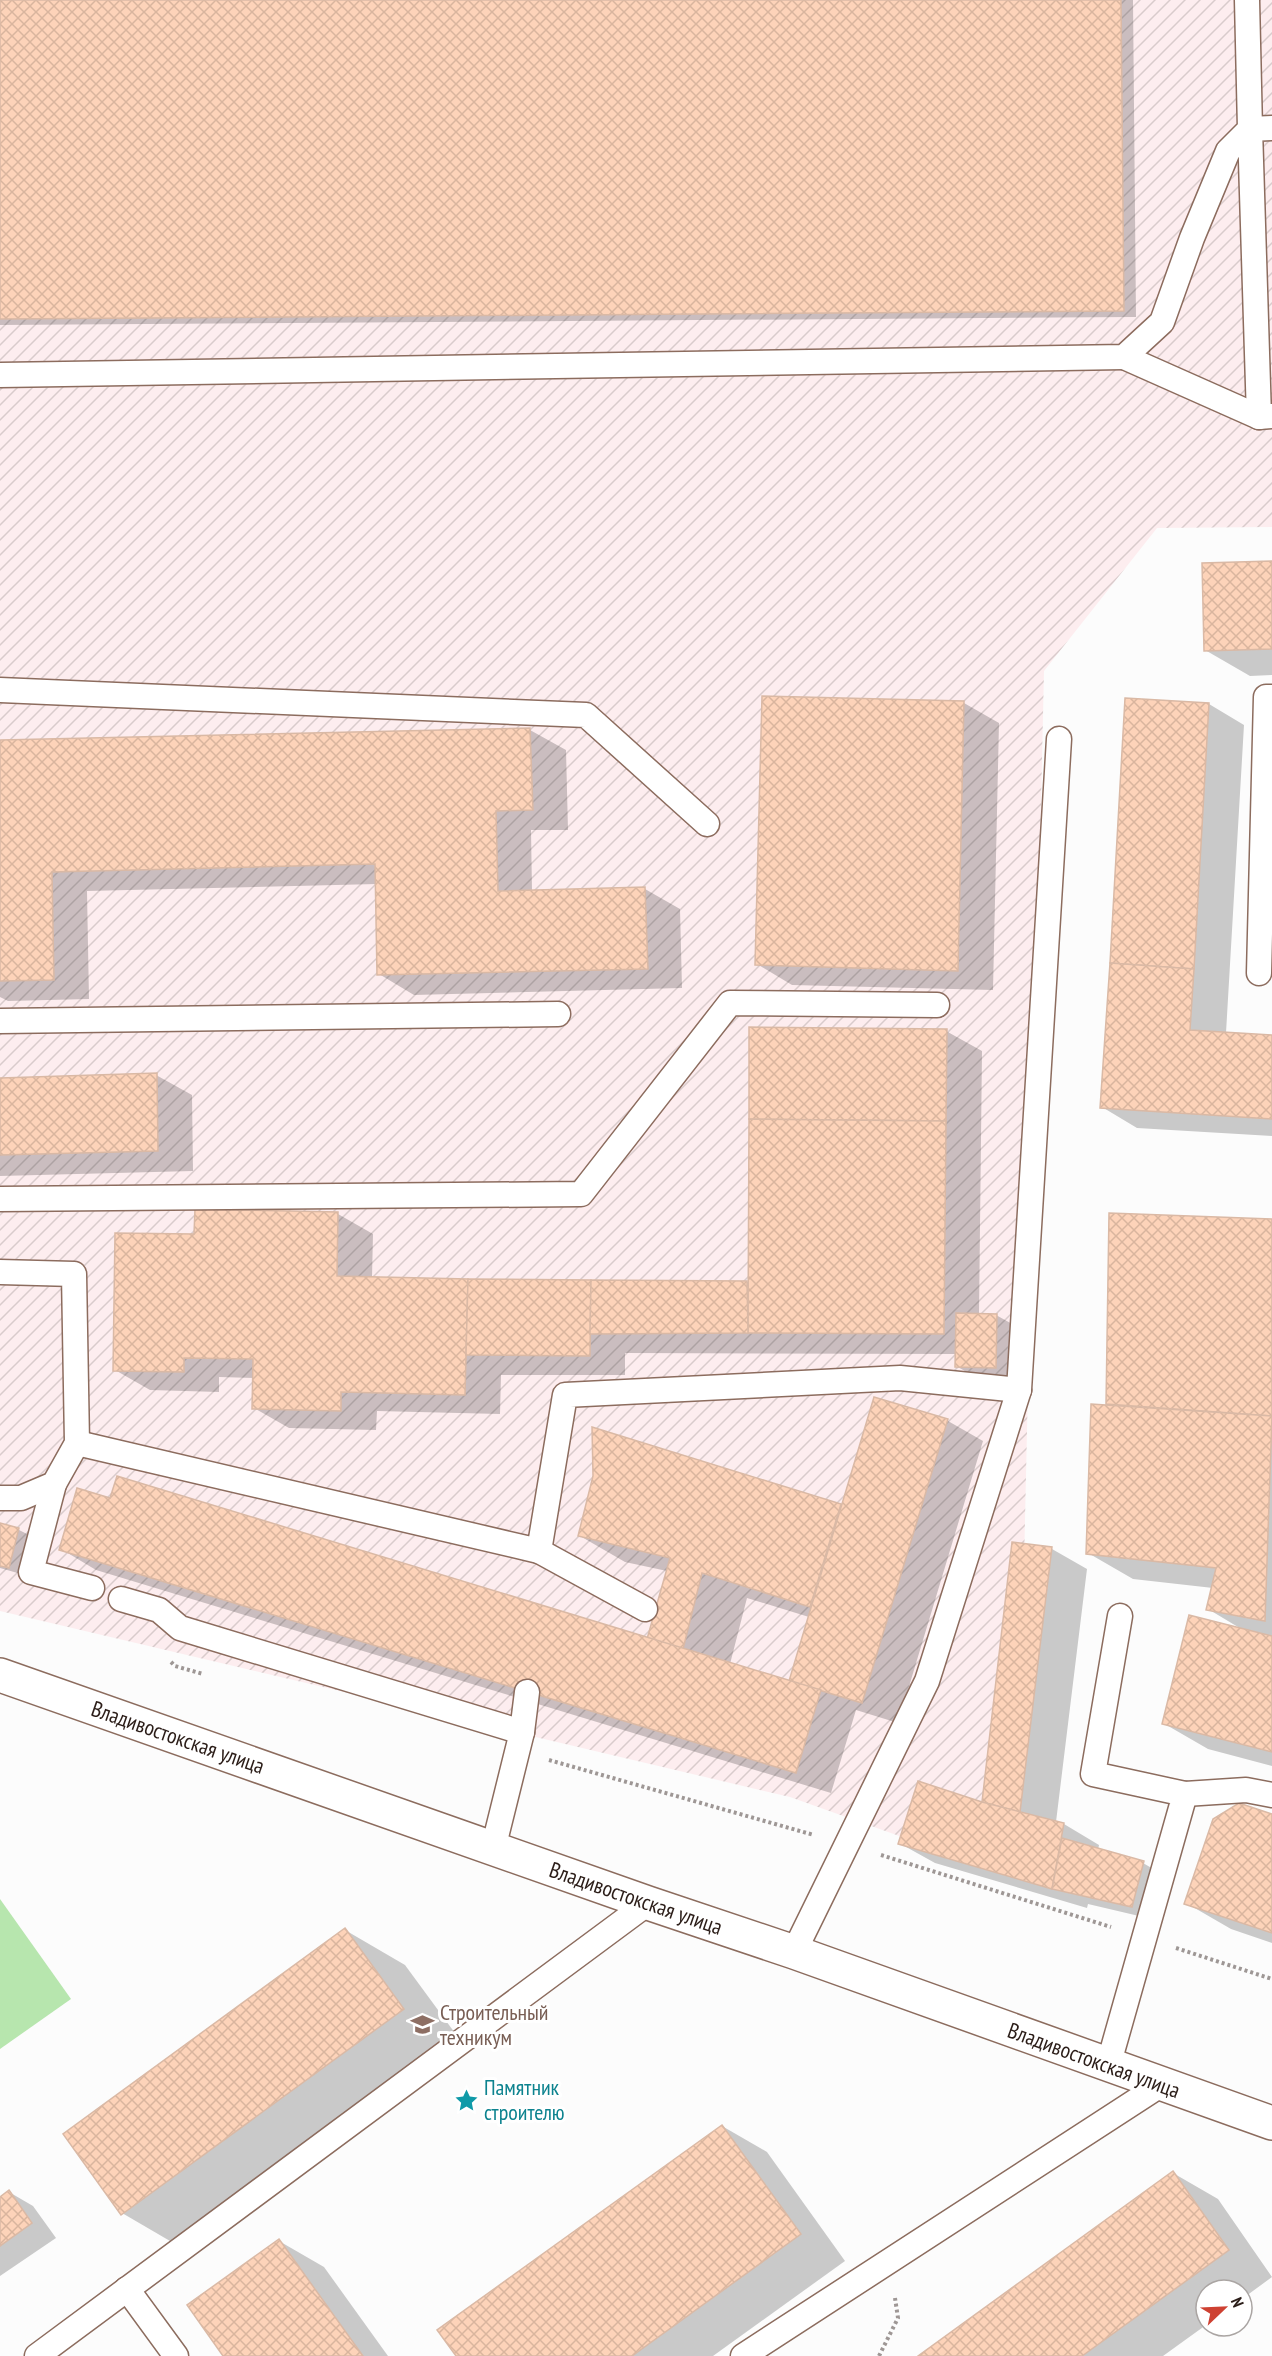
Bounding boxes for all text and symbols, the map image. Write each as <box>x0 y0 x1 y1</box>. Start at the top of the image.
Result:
street label: Владивостокская улица <box>88 1694 268 1780</box>
street label: Владивостокская улица <box>546 1855 726 1941</box>
place label: Строительный техникум <box>440 1998 549 2051</box>
school or university icon: Строительный техникум <box>409 2012 435 2038</box>
street label: Владивостокская улица <box>1004 2016 1184 2104</box>
place label: Памятник строителю <box>484 2073 565 2126</box>
place icon: Памятник строителю <box>453 2087 479 2113</box>
north arrow <box>1194 2278 1254 2338</box>
text: N <box>1227 2294 1249 2310</box>

